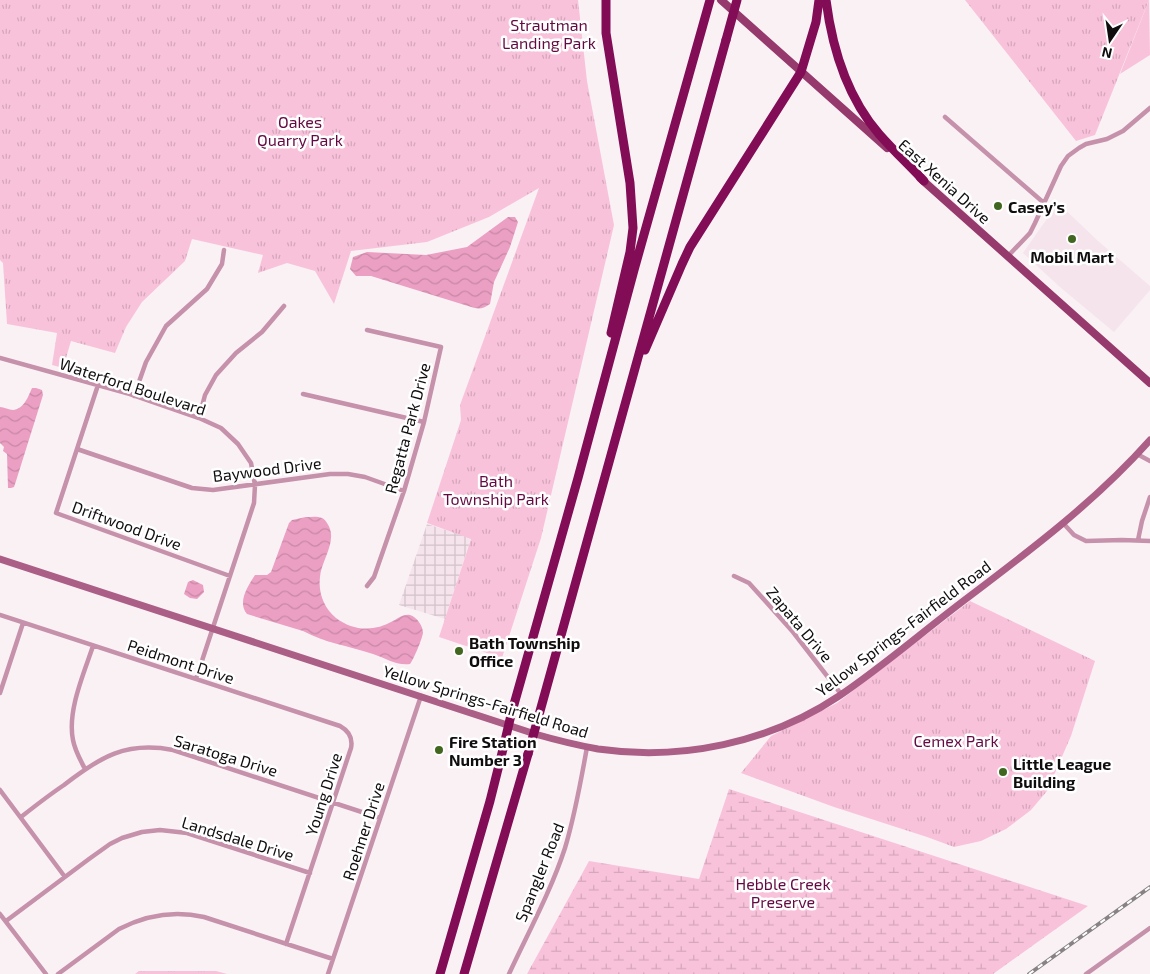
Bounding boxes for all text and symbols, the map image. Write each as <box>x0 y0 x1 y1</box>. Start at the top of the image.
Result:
park label: Strautman Landing Park <box>502 15 596 52</box>
north arrow <box>1085 15 1135 65</box>
text: N <box>1100 44 1114 63</box>
park label: Oakes Quarry Park <box>257 112 343 150</box>
street label: East Xenia Drive <box>895 135 995 227</box>
place label: Casey’s <box>1008 197 1065 217</box>
marker: Casey’s <box>992 200 1004 212</box>
marker: Mobil Mart <box>1066 233 1078 245</box>
place label: Mobil Mart <box>1030 247 1114 266</box>
street label: Waterford Boulevard <box>57 353 209 419</box>
street label: Regatta Park Drive <box>380 360 434 496</box>
street label: Baywood Drive <box>212 453 322 485</box>
park label: Bath Township Park <box>443 471 549 508</box>
street label: Driftwood Drive <box>70 496 184 554</box>
street label: Yellow Springs-Fairfield Road <box>812 556 994 700</box>
street label: Zapata Drive <box>763 583 837 665</box>
place label: Bath Township Office <box>469 633 580 670</box>
street label: Peidmont Drive <box>125 635 237 687</box>
marker: Bath Township Office <box>453 645 465 657</box>
street label: Yellow Springs-Fairfield Road <box>381 661 591 741</box>
street label: Saratoga Drive <box>172 730 280 780</box>
park label: Cemex Park <box>913 731 999 750</box>
place label: Fire Station Number 3 <box>449 732 537 769</box>
marker: Fire Station Number 3 <box>433 744 445 756</box>
street label: Young Drive <box>301 750 345 838</box>
place label: Little League Building <box>1013 754 1111 791</box>
marker: Little League Building <box>997 766 1009 778</box>
street label: Roehner Drive <box>338 779 388 883</box>
street label: Landsdale Drive <box>180 812 296 864</box>
street label: Spangler Road <box>511 820 567 924</box>
park label: Hebble Creek Preserve <box>735 874 831 911</box>

